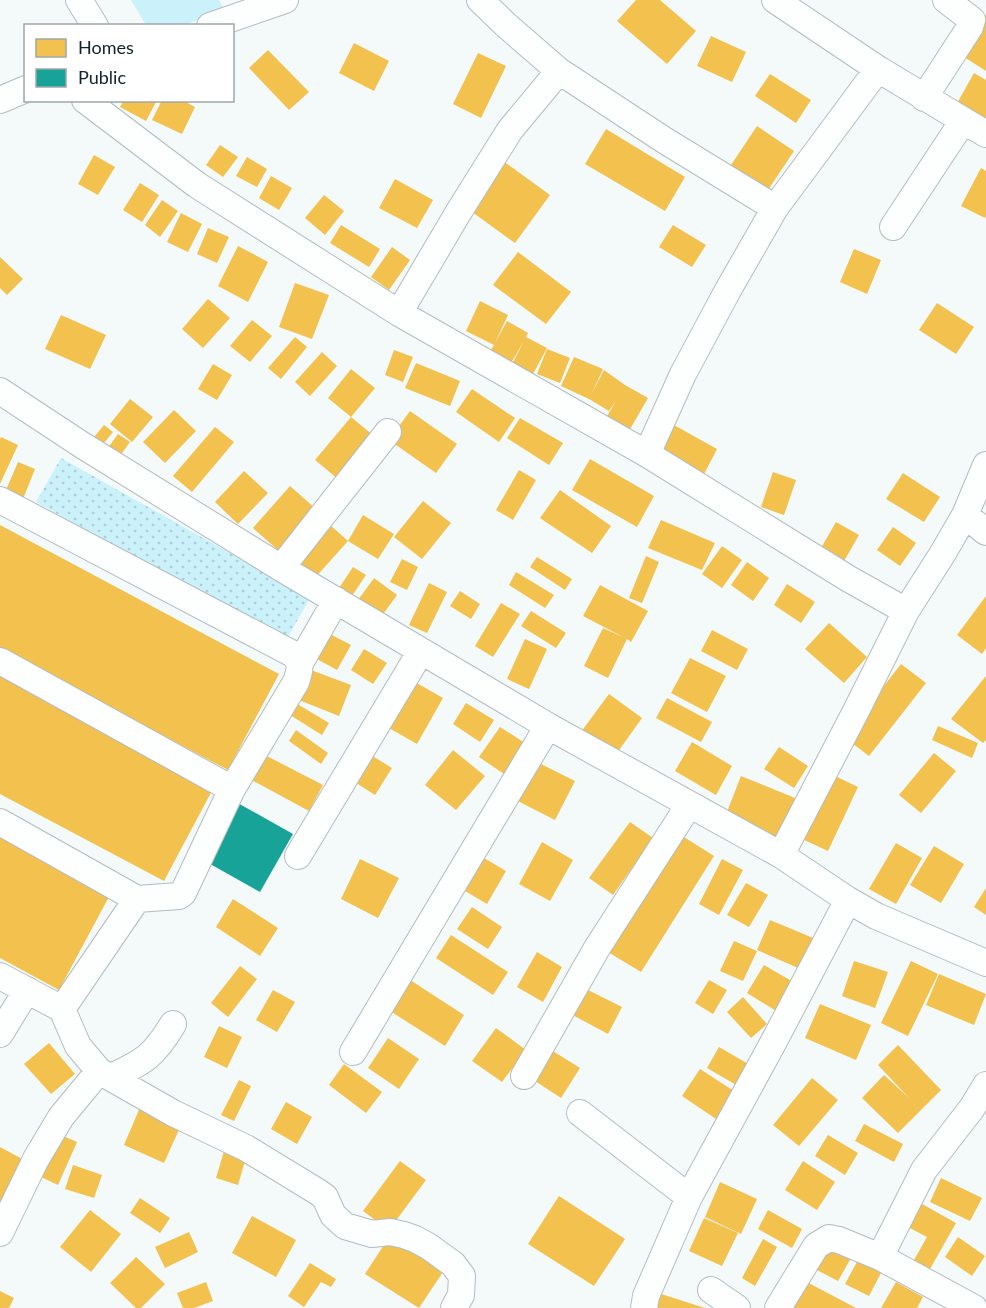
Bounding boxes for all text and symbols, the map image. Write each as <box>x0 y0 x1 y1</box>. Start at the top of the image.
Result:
legend <box>24 24 234 102</box>
text: Homes <box>78 36 134 58</box>
text: Public <box>78 66 126 88</box>

